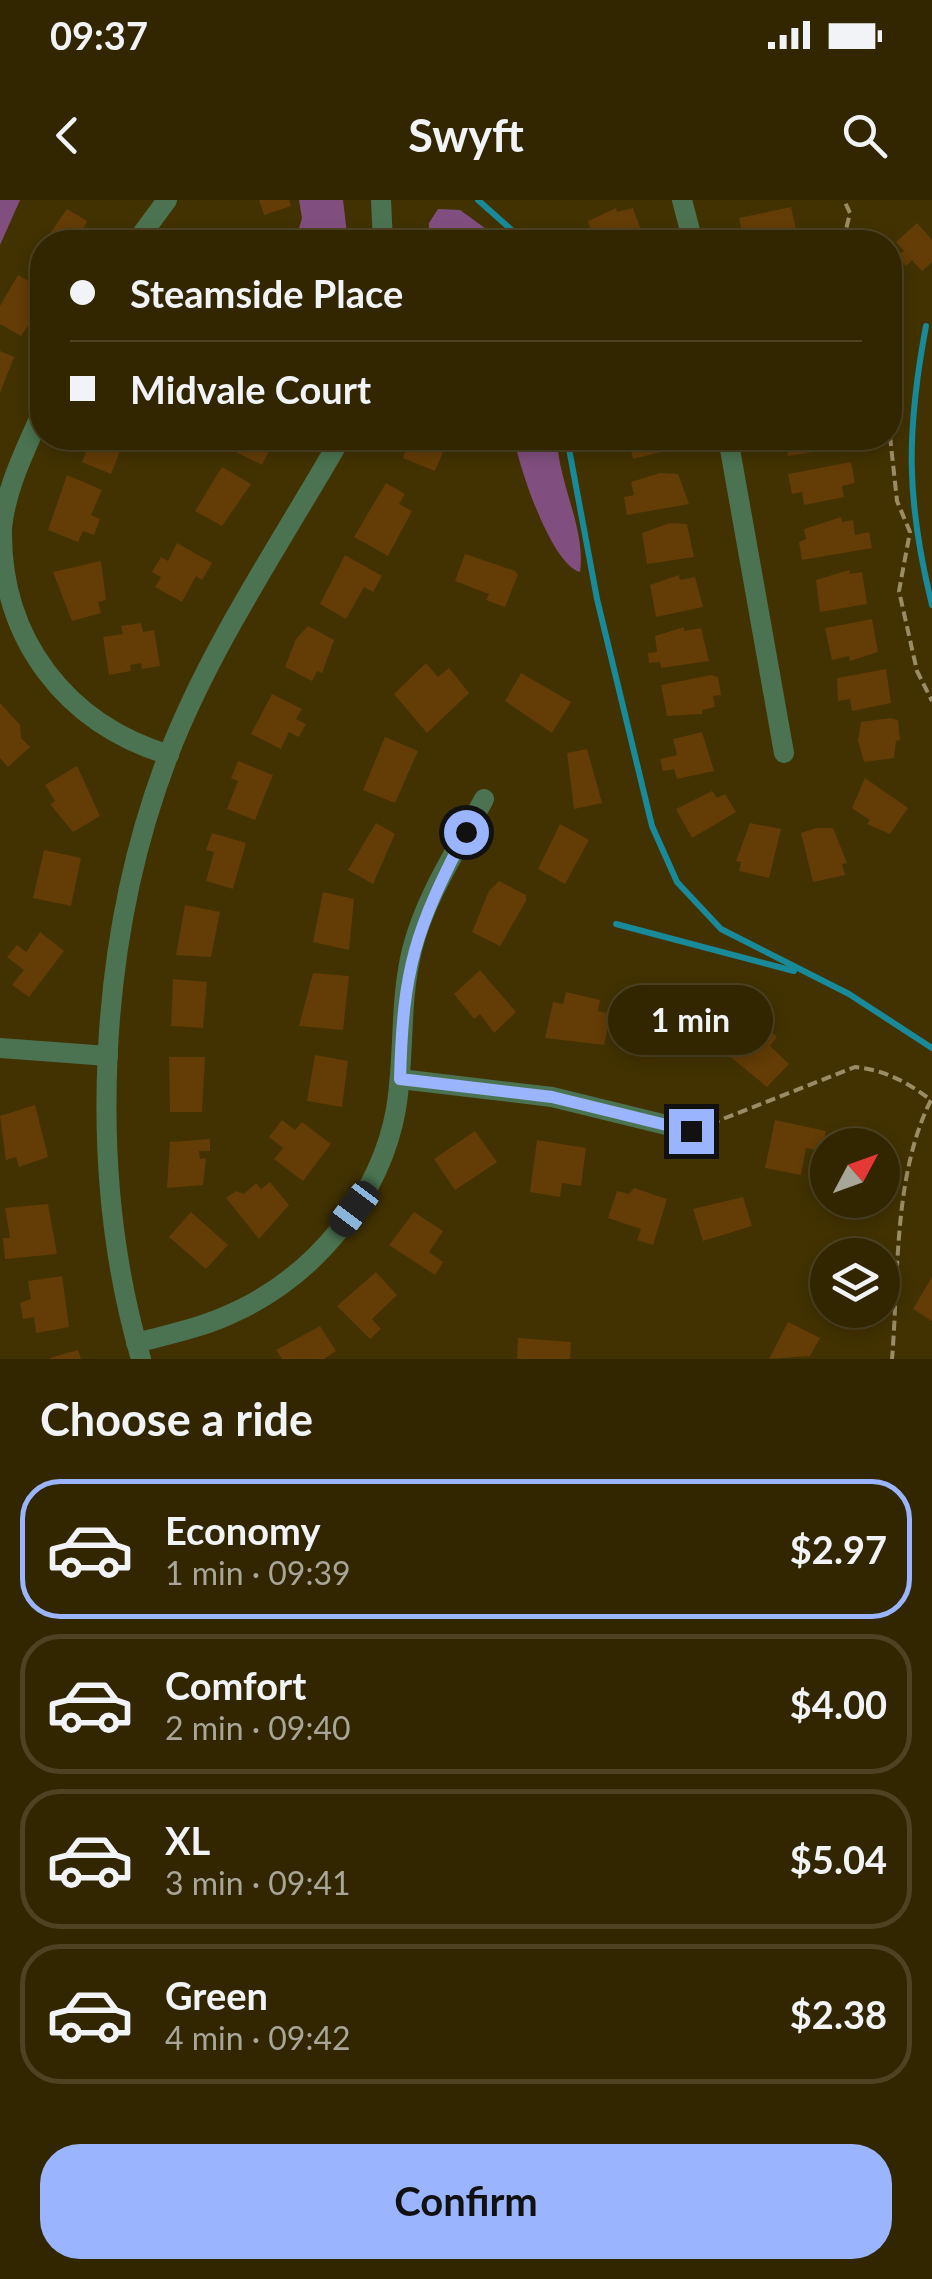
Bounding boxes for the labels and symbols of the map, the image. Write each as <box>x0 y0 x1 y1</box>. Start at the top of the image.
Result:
route start <box>444 810 489 855</box>
callout: 1 min <box>608 986 774 1056</box>
route end <box>669 1109 714 1154</box>
north arrow <box>810 1128 900 1218</box>
car <box>324 1176 384 1242</box>

